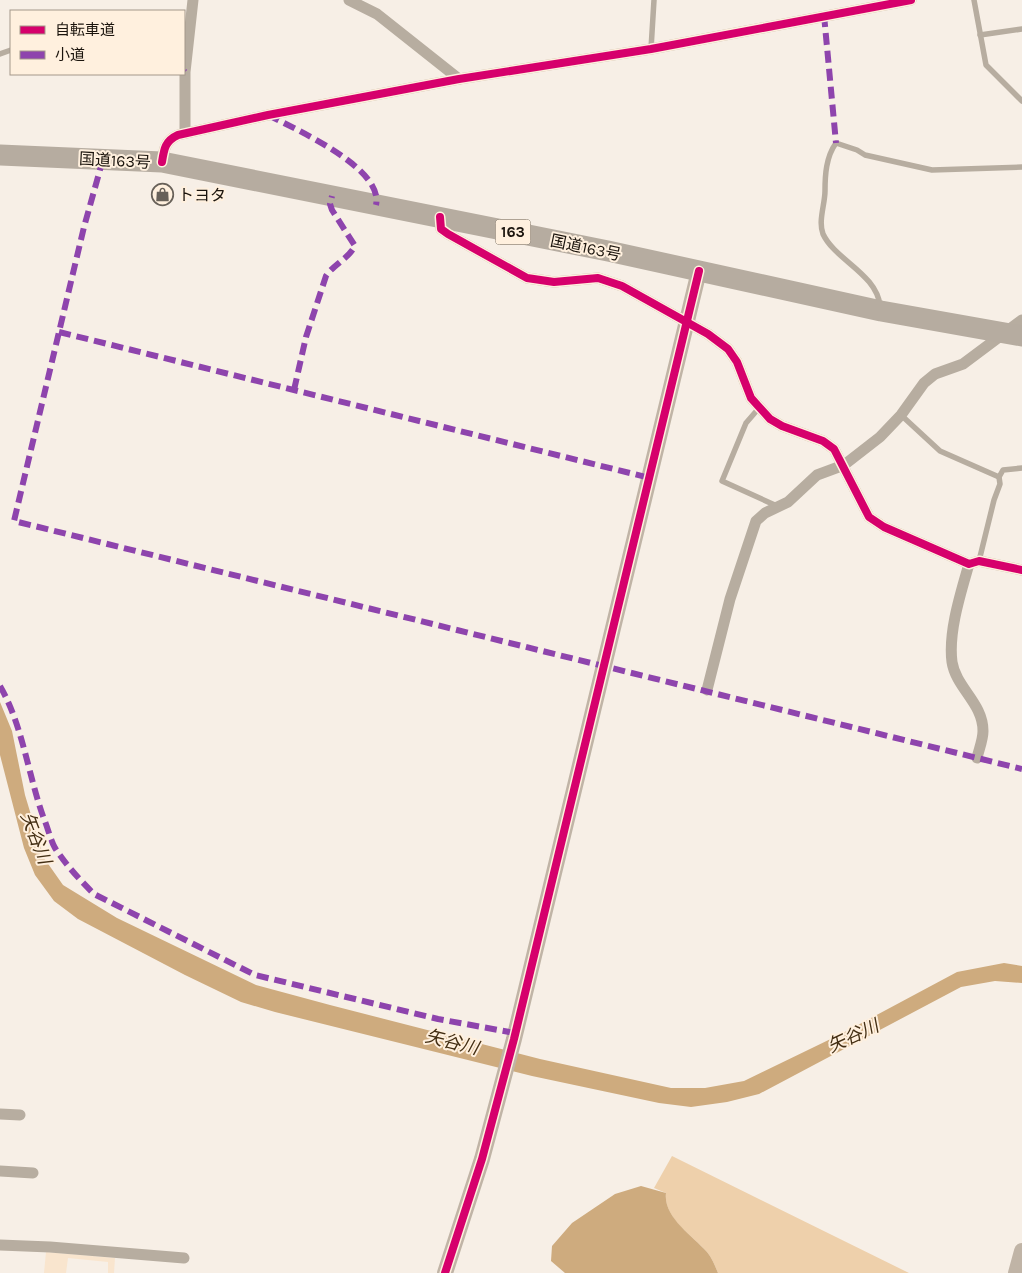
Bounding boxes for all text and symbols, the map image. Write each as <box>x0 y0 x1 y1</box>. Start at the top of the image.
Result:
legend <box>10 10 185 75</box>
text: 自転車道 <box>55 21 115 39</box>
text: 小道 <box>55 46 85 64</box>
street label: 国道163号 <box>79 149 151 172</box>
shop icon: トヨタ <box>150 183 174 207</box>
place label: トヨタ <box>178 186 226 205</box>
road number: 163 <box>496 220 530 244</box>
street label: 国道163号 <box>549 231 623 264</box>
water label: 矢谷川 <box>16 809 57 869</box>
water label: 矢谷川 <box>824 1014 884 1057</box>
water label: 矢谷川 <box>423 1025 483 1060</box>

